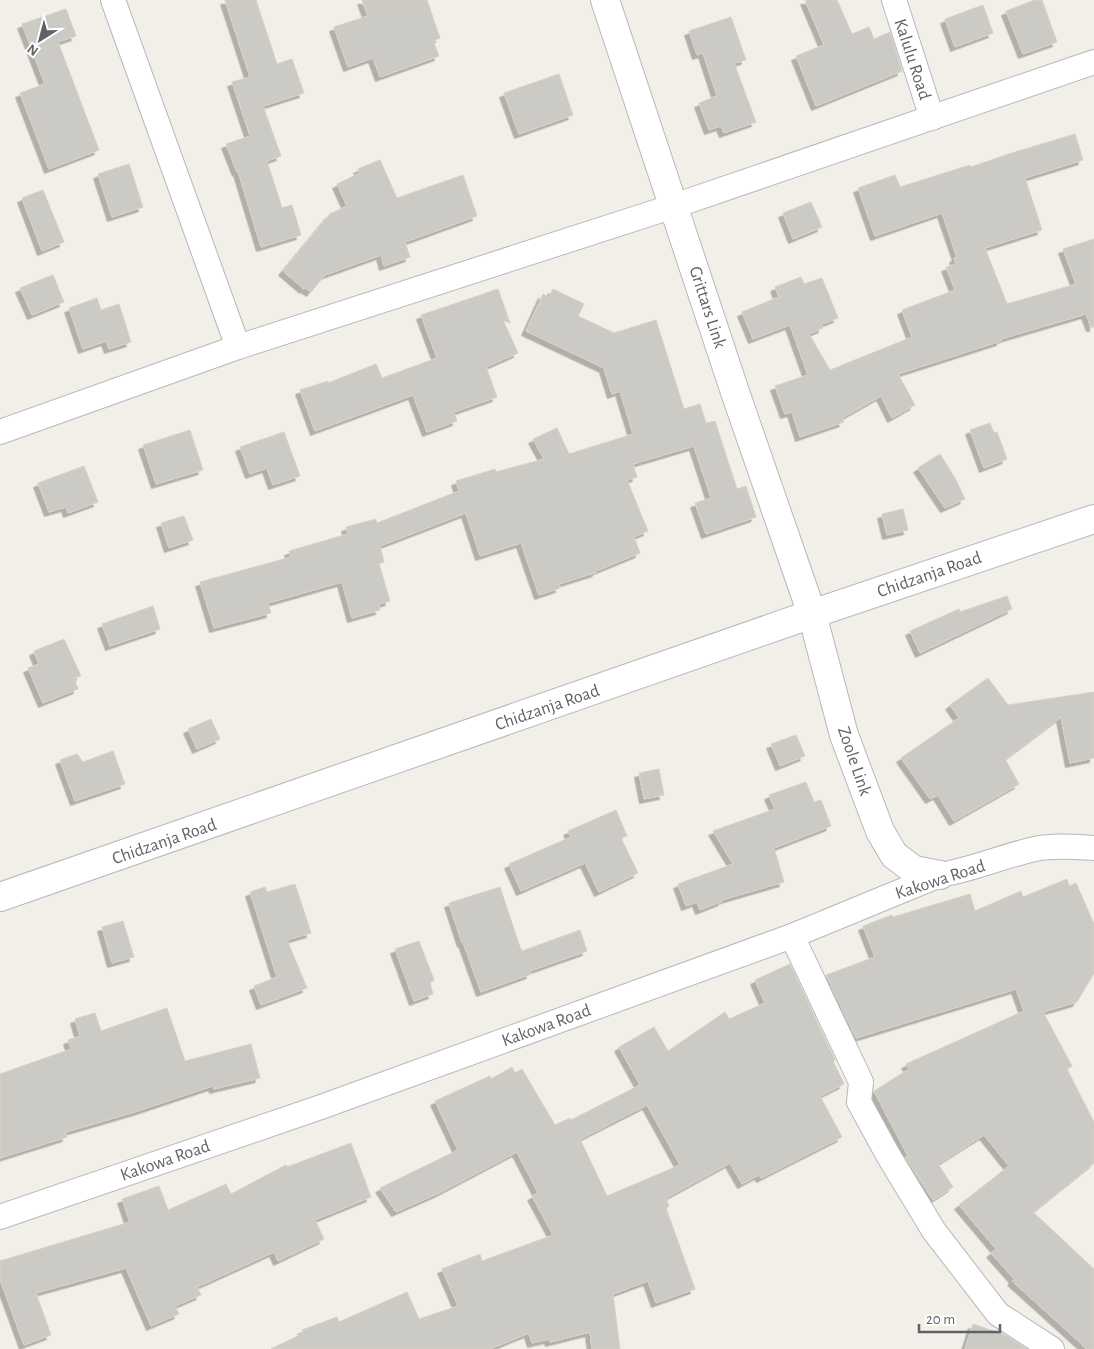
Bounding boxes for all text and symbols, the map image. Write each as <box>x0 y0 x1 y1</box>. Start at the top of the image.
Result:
north arrow <box>15 15 65 65</box>
street label: Kalulu Road <box>891 17 934 102</box>
text: N <box>25 41 41 58</box>
street label: Grittars Link <box>685 264 729 351</box>
street label: Chidzanja Road <box>875 549 984 601</box>
street label: Chidzanja Road <box>493 682 602 734</box>
street label: Zoole Link <box>834 724 875 799</box>
street label: Chidzanja Road <box>110 816 219 868</box>
street label: Kakowa Road <box>893 857 988 903</box>
street label: Kakowa Road <box>499 1002 593 1050</box>
street label: Kakowa Road <box>118 1137 212 1185</box>
scale bar <box>919 1302 1000 1334</box>
text: 20 m <box>926 1312 955 1327</box>

